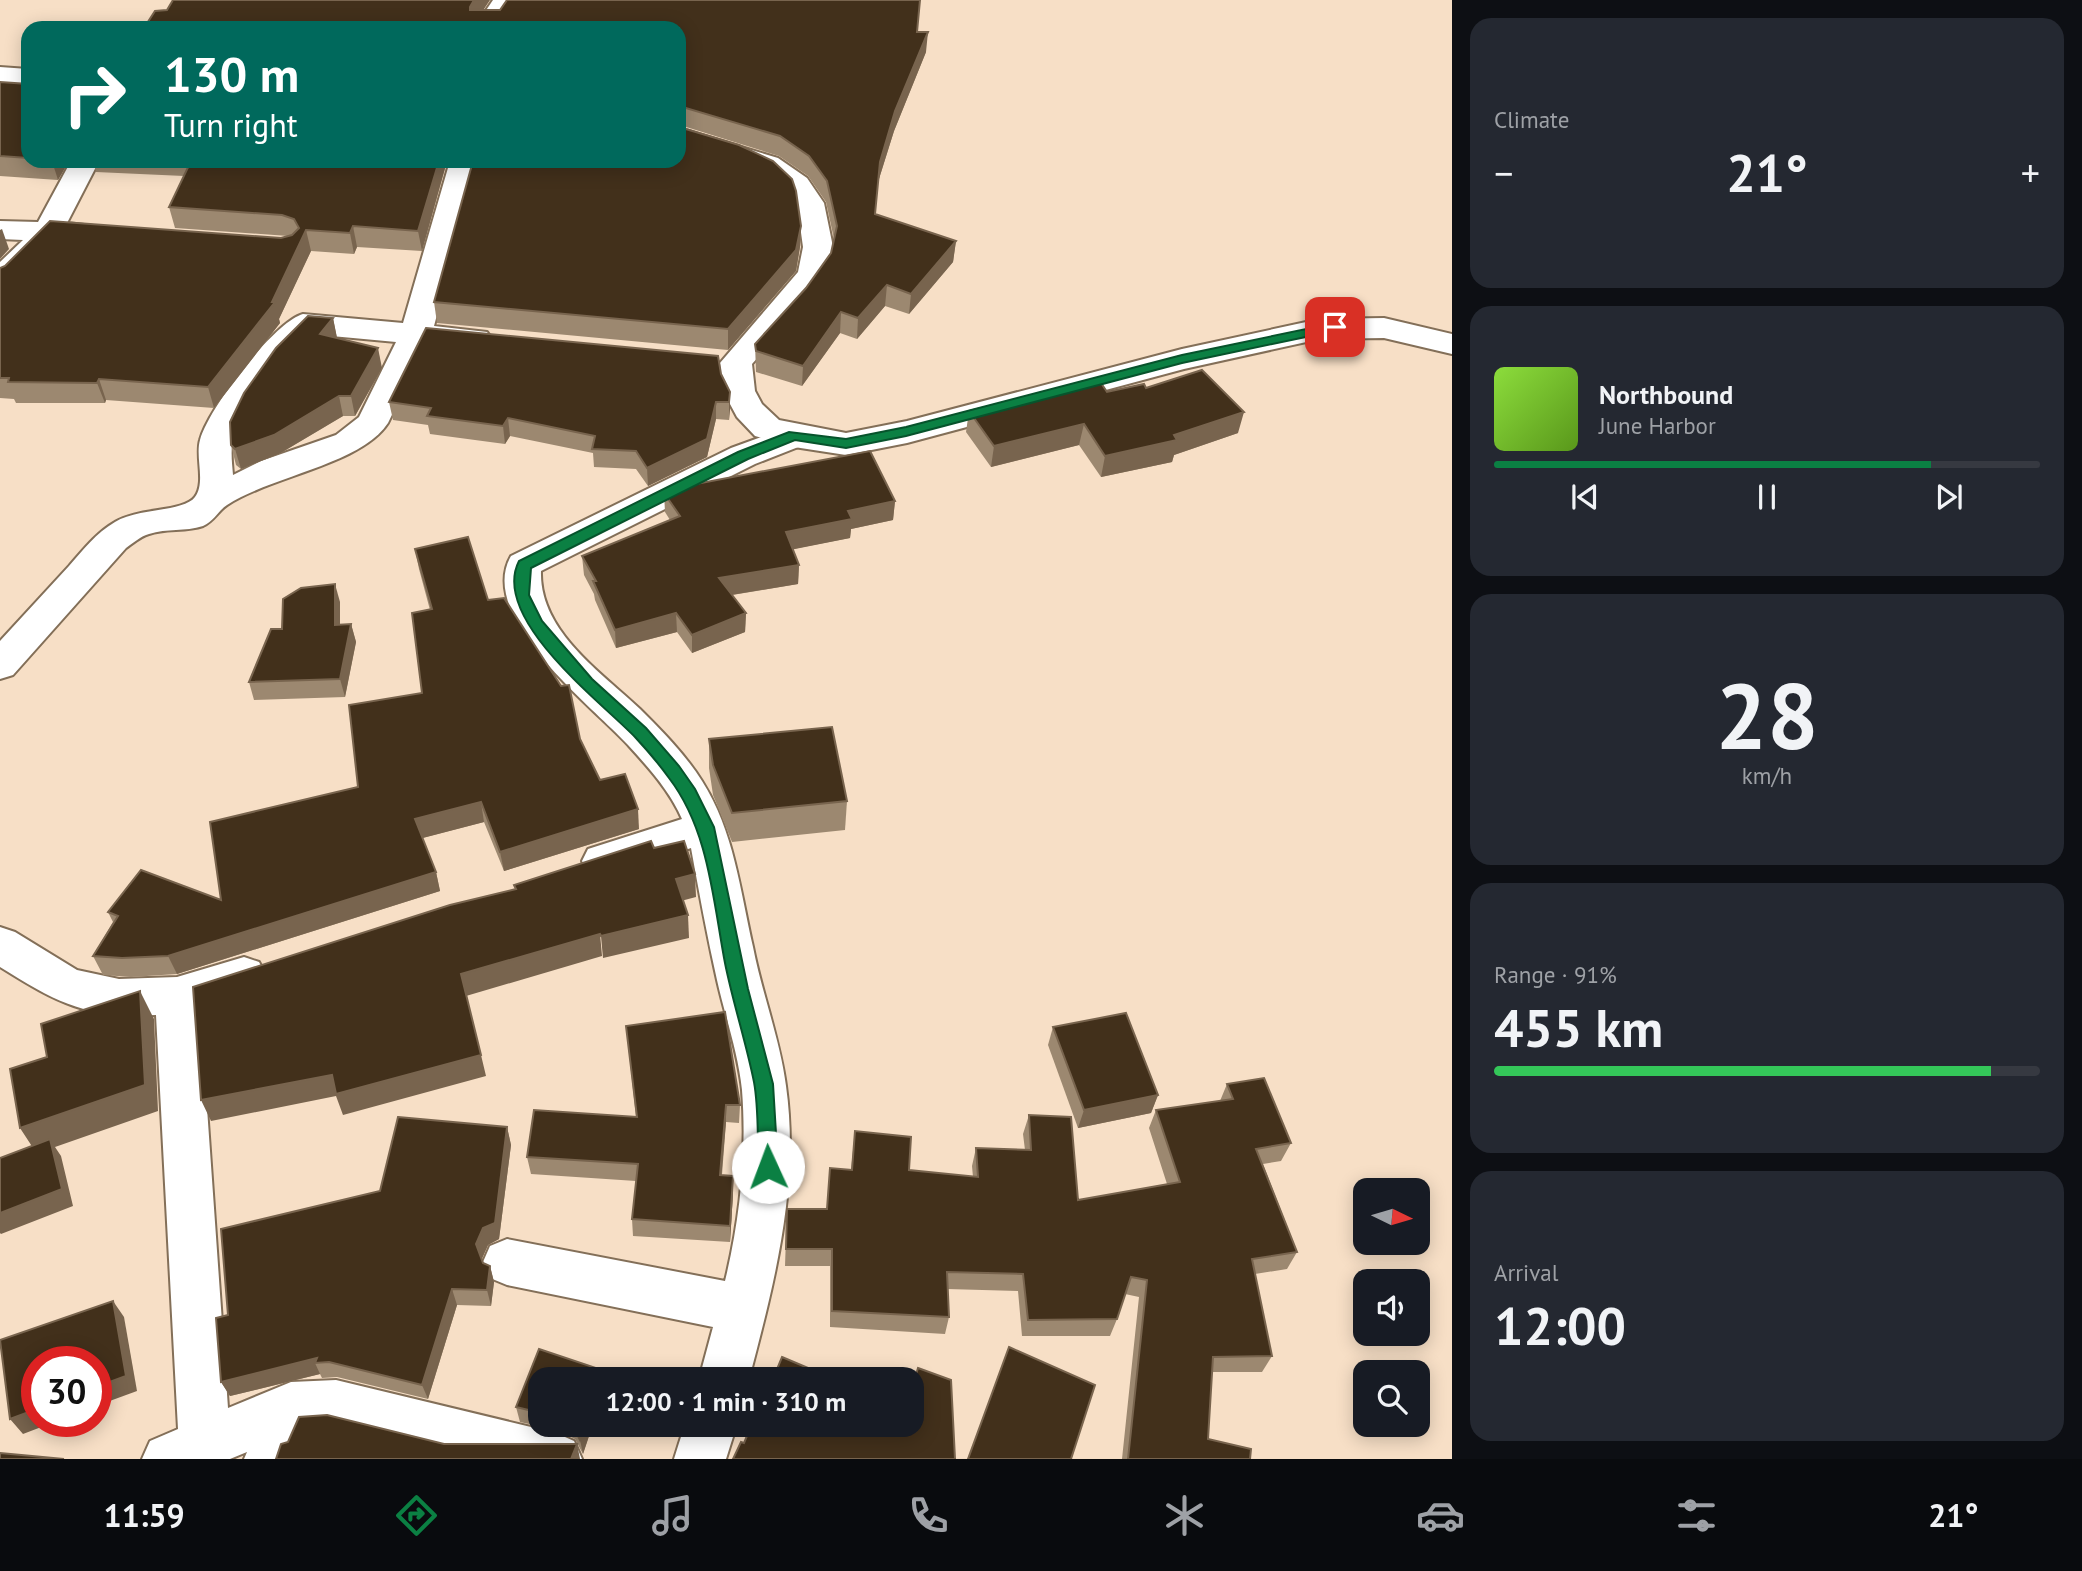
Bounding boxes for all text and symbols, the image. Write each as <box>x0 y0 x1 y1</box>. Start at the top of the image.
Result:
text: 130 m <box>164 42 299 106</box>
icon: right <box>49 49 140 140</box>
text: Turn right <box>164 104 298 146</box>
text: Climate <box>1494 105 1569 134</box>
text: 21° <box>1726 139 1808 206</box>
text: − <box>1494 148 1513 197</box>
text: + <box>2021 148 2040 197</box>
pin <box>1305 297 1365 357</box>
icon: arrive <box>1316 308 1354 346</box>
text: Northbound <box>1599 378 1733 411</box>
text: June Harbor <box>1599 411 1716 440</box>
icon: previous <box>1566 478 1604 516</box>
icon: pause <box>1748 478 1786 516</box>
icon: next <box>1930 478 1968 516</box>
text: 28 <box>1715 656 1819 774</box>
text: km/h <box>1742 761 1792 790</box>
text: Range · 91% <box>1494 960 1617 989</box>
text: 455 km <box>1494 994 1663 1061</box>
position arrow <box>731 1130 805 1204</box>
north arrow <box>1353 1178 1430 1255</box>
map controls <box>1353 1178 1430 1437</box>
text: Arrival <box>1494 1258 1558 1287</box>
button: sound <box>1353 1269 1430 1346</box>
text: 12:00 <box>1494 1292 1626 1359</box>
speed limit sign: 30 <box>21 1346 112 1437</box>
button: search <box>1353 1360 1430 1437</box>
text: 12:00 · 1 min · 310 m <box>606 1385 846 1418</box>
icon: directions <box>392 1491 441 1540</box>
icon: music <box>648 1491 697 1540</box>
icon: phone <box>904 1491 953 1540</box>
icon: climate <box>1160 1491 1209 1540</box>
icon: car <box>1416 1491 1465 1540</box>
icon: filters <box>1672 1491 1721 1540</box>
text: 11:59 <box>104 1494 185 1536</box>
text: 21° <box>1928 1494 1978 1536</box>

